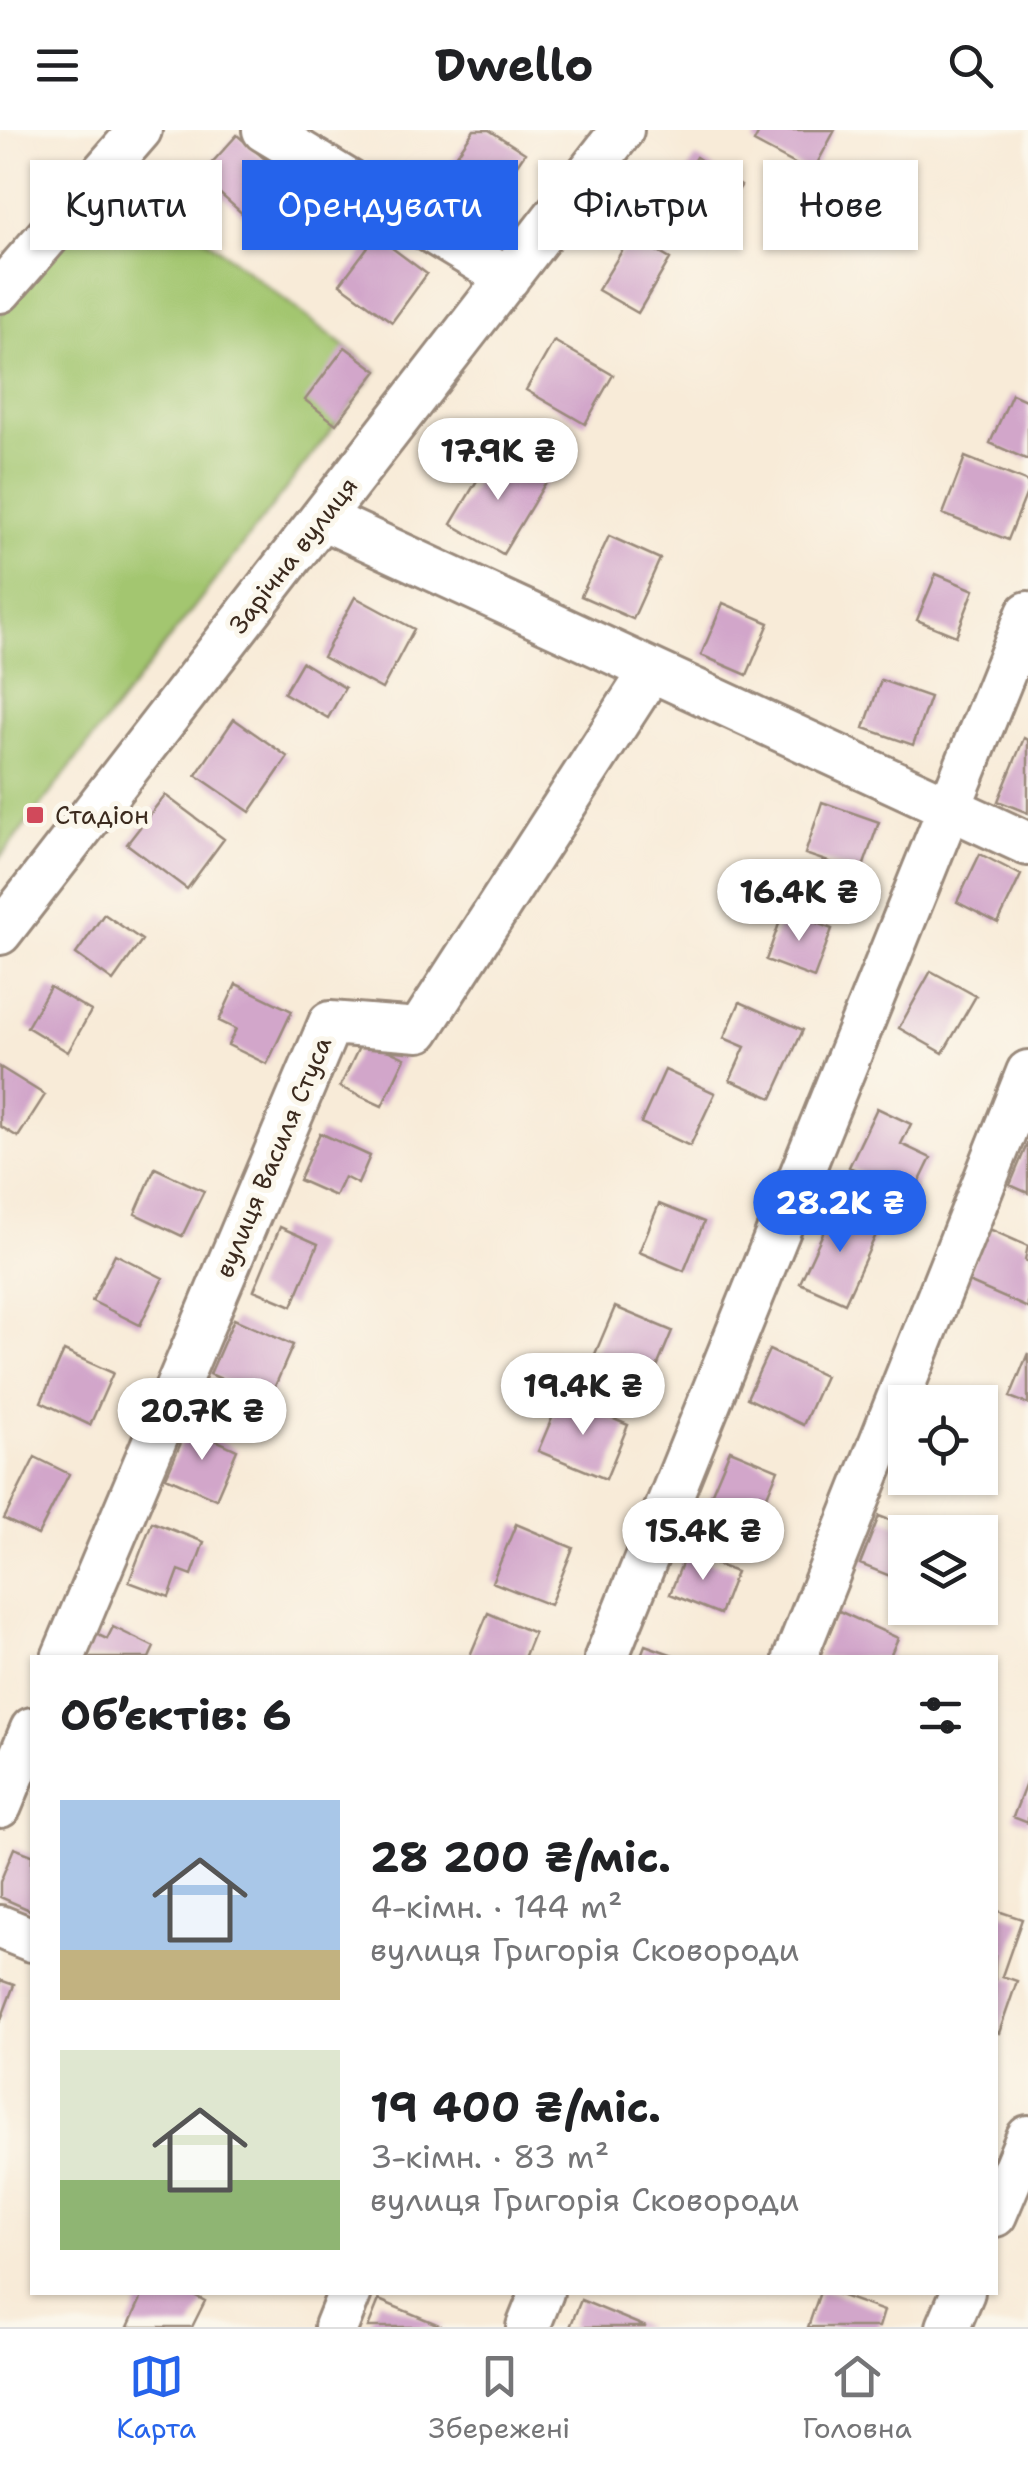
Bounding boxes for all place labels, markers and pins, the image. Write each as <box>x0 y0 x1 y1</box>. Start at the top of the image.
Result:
pin: 17.9K ₴ <box>406 418 590 503</box>
place label: Стадіон <box>55 798 149 832</box>
marker: Стадіон <box>24 804 46 826</box>
pin: 16.4K ₴ <box>707 859 891 944</box>
pin: 28.2K ₴ <box>748 1170 932 1255</box>
pin: 19.4K ₴ <box>491 1353 675 1438</box>
pin: 20.7K ₴ <box>110 1378 294 1463</box>
pin: 15.4K ₴ <box>611 1498 795 1583</box>

